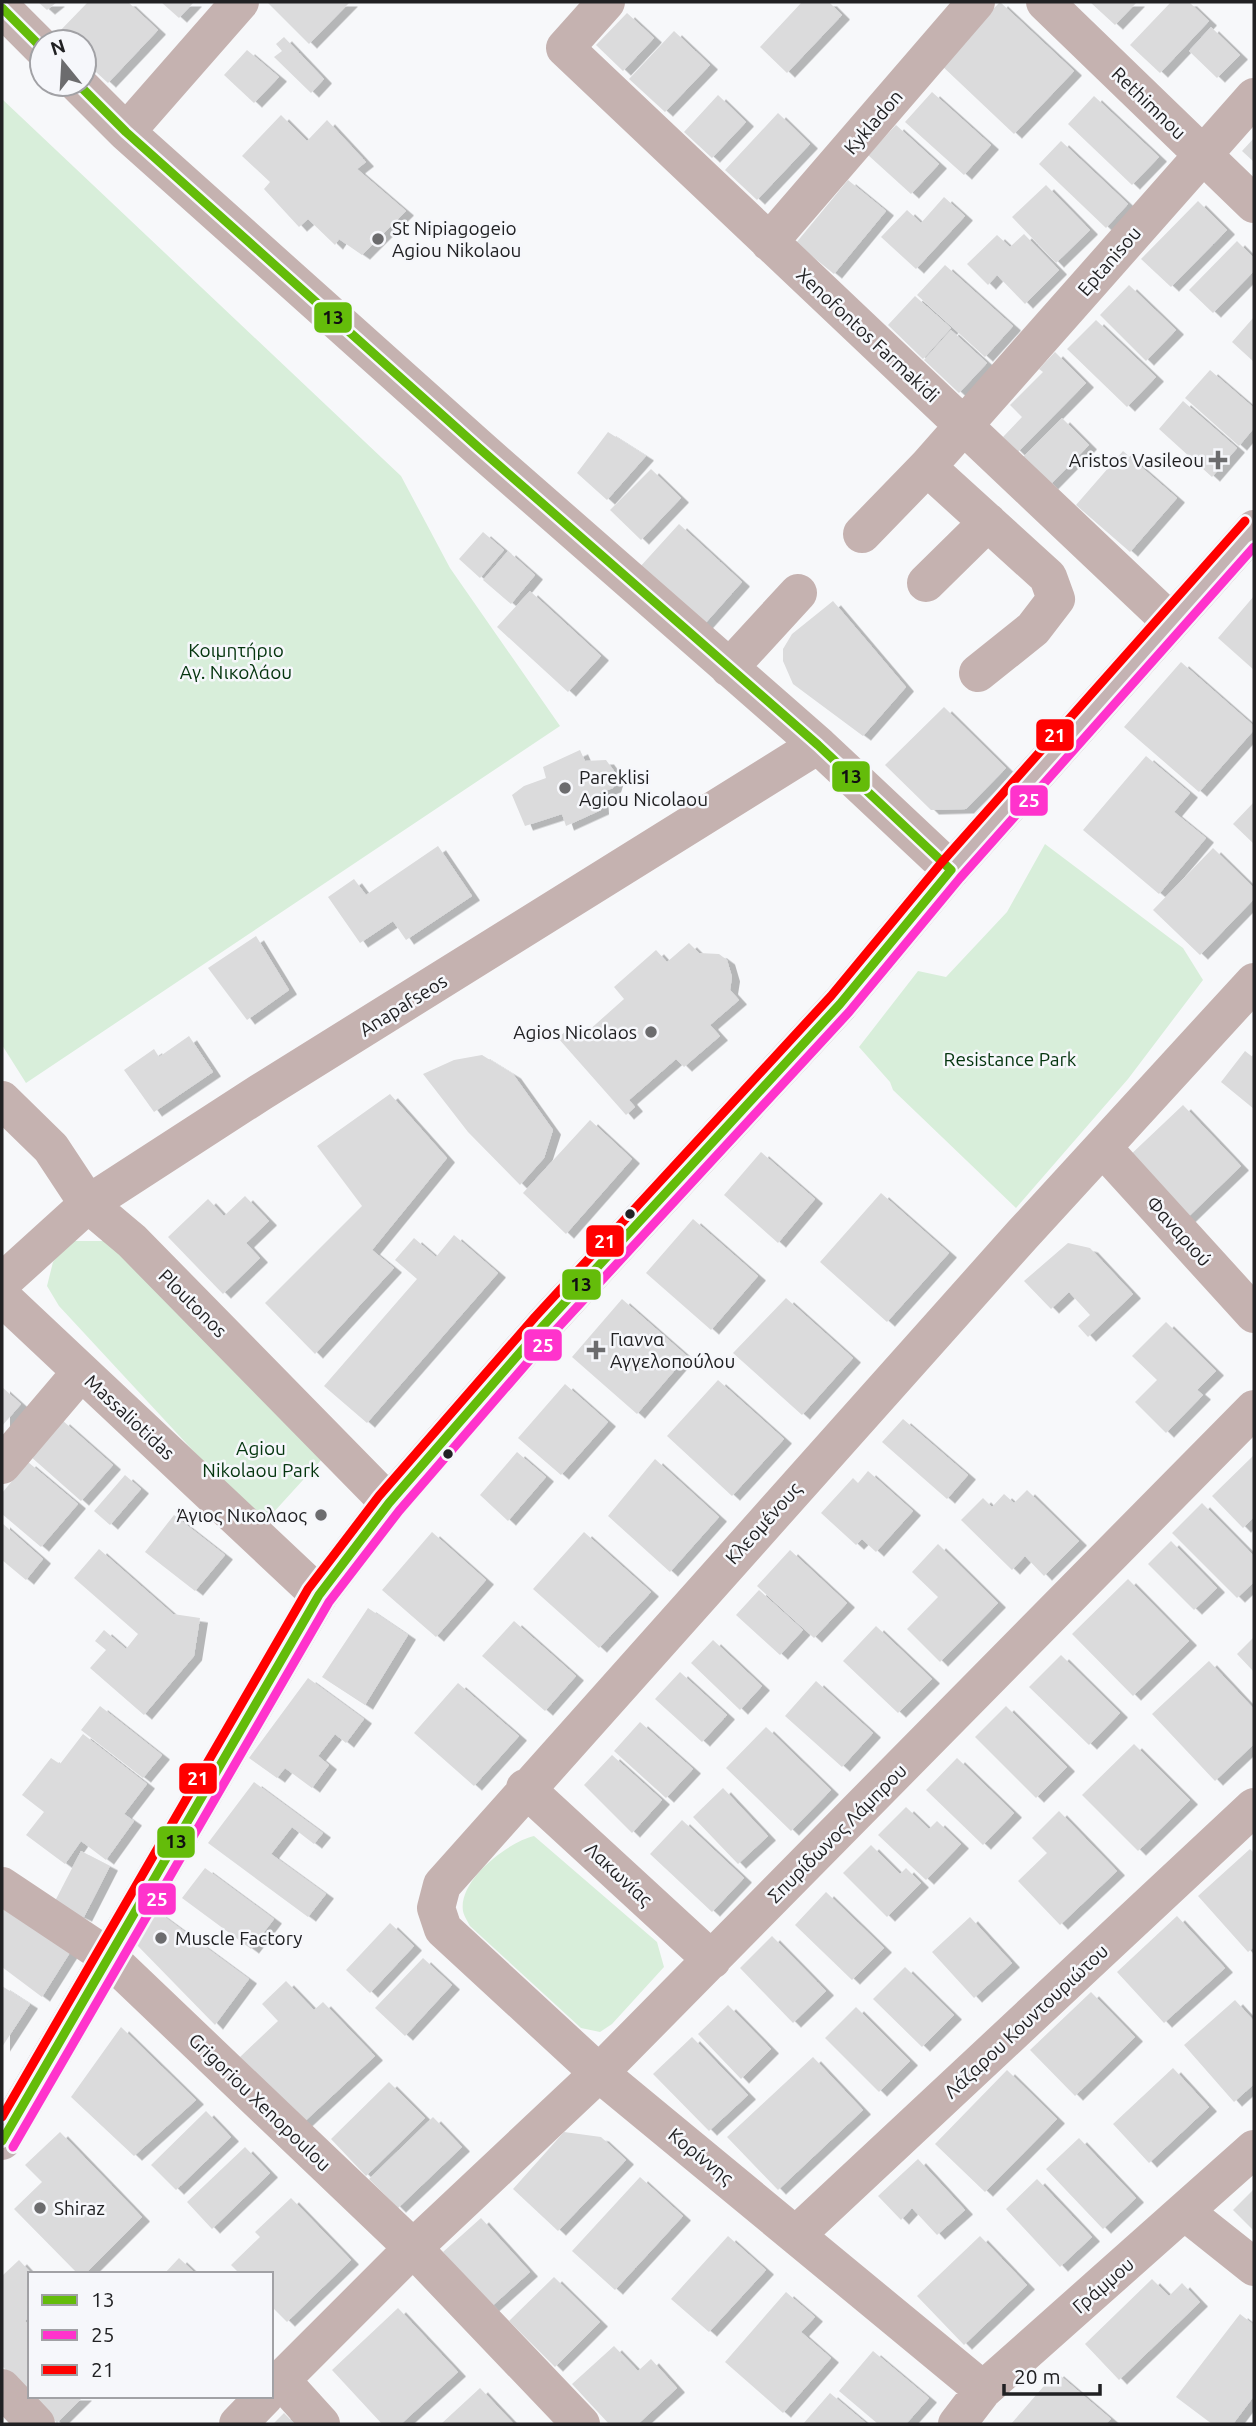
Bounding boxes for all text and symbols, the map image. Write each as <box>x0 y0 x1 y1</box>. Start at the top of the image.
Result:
north arrow <box>28 28 98 98</box>
text: N <box>48 34 68 59</box>
street label: Rethimnou <box>1107 62 1191 144</box>
street label: Kykladon <box>839 85 907 159</box>
place label: St Nipiagogeio Agiou Nikolaou <box>392 217 521 261</box>
street label: Eptanisou <box>1073 222 1145 300</box>
marker: St Nipiagogeio Agiou Nikolaou <box>370 231 386 247</box>
street label: Xenofontos Farmakidi <box>792 263 944 407</box>
line badge: 13 <box>313 301 353 334</box>
text: 13 <box>322 306 344 328</box>
place label: Aristos Vasileou <box>1069 449 1204 471</box>
marker: Aristos Vasileou <box>1210 452 1226 468</box>
park label: Κοιμητήριο Αγ. Νικολάου <box>180 639 292 683</box>
line badge: 21 <box>1035 718 1075 752</box>
text: 21 <box>1044 724 1066 746</box>
line badge: 13 <box>831 760 871 793</box>
text: 13 <box>840 765 862 787</box>
place label: Pareklisi Agiou Nicolaou <box>579 766 708 810</box>
marker: Pareklisi Agiou Nicolaou <box>557 780 573 796</box>
line badge: 25 <box>1009 784 1049 817</box>
text: 25 <box>1018 789 1040 811</box>
street label: Anapafseos <box>355 969 451 1041</box>
place label: Agios Nicolaos <box>513 1021 637 1043</box>
marker: Agios Nicolaos <box>643 1024 659 1040</box>
park label: Resistance Park <box>944 1048 1077 1070</box>
street label: Φαναριού <box>1142 1192 1216 1270</box>
unlabelled marker <box>623 1207 637 1221</box>
line badge: 21 <box>585 1224 625 1258</box>
text: 21 <box>594 1230 616 1252</box>
street label: Ploutonos <box>154 1264 232 1342</box>
line badge: 13 <box>561 1268 602 1301</box>
text: 13 <box>570 1273 592 1295</box>
line badge: 25 <box>523 1328 563 1362</box>
place label: Γιαννα Αγγελοπούλου <box>610 1328 735 1372</box>
text: 25 <box>532 1334 554 1356</box>
marker: Γιαννα Αγγελοπούλου <box>588 1342 604 1358</box>
street label: Massaliotidas <box>81 1370 179 1464</box>
park label: Agiou Nikolaou Park <box>202 1437 320 1481</box>
unlabelled marker <box>441 1447 455 1461</box>
street label: Κλεομένους <box>721 1477 806 1568</box>
place label: Άγιος Νικολαος <box>177 1504 307 1526</box>
marker: Άγιος Νικολαος <box>313 1507 329 1523</box>
street label: Σπυρίδωνος Λάμπρου <box>763 1759 911 1907</box>
line badge: 21 <box>178 1762 218 1795</box>
text: 21 <box>187 1767 209 1789</box>
line badge: 13 <box>156 1825 196 1859</box>
text: 13 <box>165 1830 187 1852</box>
street label: Λακωνίας <box>581 1838 657 1911</box>
line badge: 25 <box>137 1882 177 1916</box>
text: 25 <box>146 1888 168 1910</box>
place label: Muscle Factory <box>175 1927 302 1949</box>
marker: Muscle Factory <box>153 1930 169 1946</box>
street label: Λάζαρου Κουντουριώτου <box>940 1939 1112 2103</box>
street label: Grigoriou Xenopoulou <box>185 2029 335 2175</box>
street label: Κορίννης <box>664 2123 738 2189</box>
place label: Shiraz <box>54 2197 105 2219</box>
marker: Shiraz <box>32 2200 48 2216</box>
street label: Γράμμου <box>1068 2252 1138 2318</box>
legend <box>28 2272 273 2398</box>
text: 13 <box>91 2287 115 2311</box>
text: 25 <box>91 2322 115 2346</box>
scale bar <box>1004 2352 1100 2396</box>
text: 21 <box>91 2357 115 2381</box>
text: 20 m <box>1014 2364 1061 2388</box>

